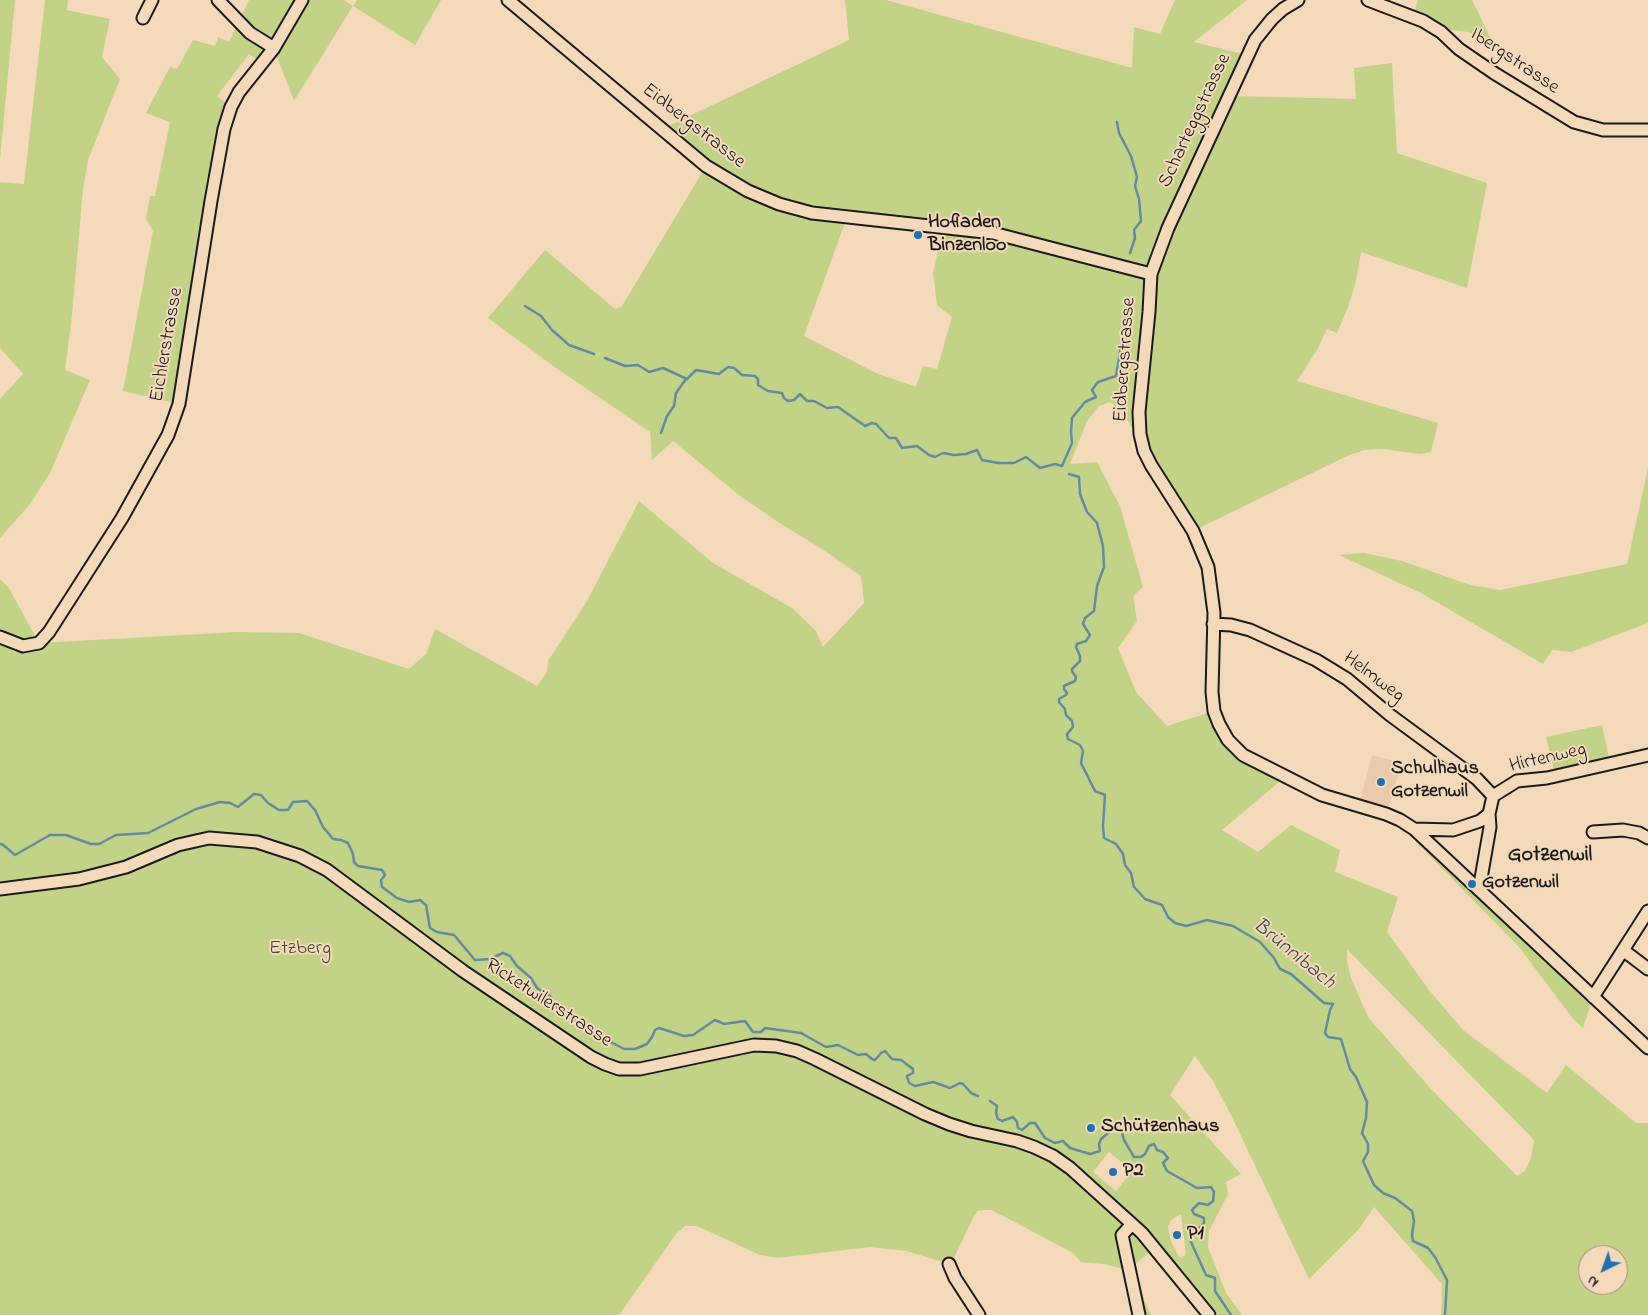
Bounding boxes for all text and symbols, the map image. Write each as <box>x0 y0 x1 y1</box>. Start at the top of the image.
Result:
street label: Ibergstrasse <box>1465 23 1563 101</box>
street label: Scharteggstrasse <box>1154 50 1238 192</box>
street label: Eidbergstrasse <box>636 79 750 175</box>
place label: Hofladen Binzenloo <box>928 212 1006 259</box>
marker: Hofladen Binzenloo <box>912 229 924 241</box>
street label: Eichlerstrasse <box>146 286 190 404</box>
street label: Eidbergstrasse <box>1110 297 1142 423</box>
street label: Helmweg <box>1338 647 1408 709</box>
street label: Hirtenweg <box>1507 739 1589 779</box>
place label: Schulhaus Gotzenwil <box>1391 758 1479 805</box>
marker: Schulhaus Gotzenwil <box>1375 776 1387 788</box>
district label: Gotzenwil <box>1508 843 1592 869</box>
place label: Gotzenwil <box>1482 872 1559 896</box>
marker: Gotzenwil <box>1466 878 1478 890</box>
water label: Brünnibach <box>1247 914 1339 996</box>
park label: Etzberg <box>269 938 331 962</box>
street label: Ricketwilerstrasse <box>480 954 616 1054</box>
place label: Schützenhaus <box>1101 1116 1219 1140</box>
marker: Schützenhaus <box>1085 1122 1097 1134</box>
place label: P2 <box>1123 1160 1143 1184</box>
marker: P2 <box>1107 1166 1119 1178</box>
place label: P1 <box>1187 1223 1204 1247</box>
marker: P1 <box>1171 1229 1183 1241</box>
north arrow <box>1578 1245 1628 1295</box>
text: N <box>1583 1270 1604 1292</box>

